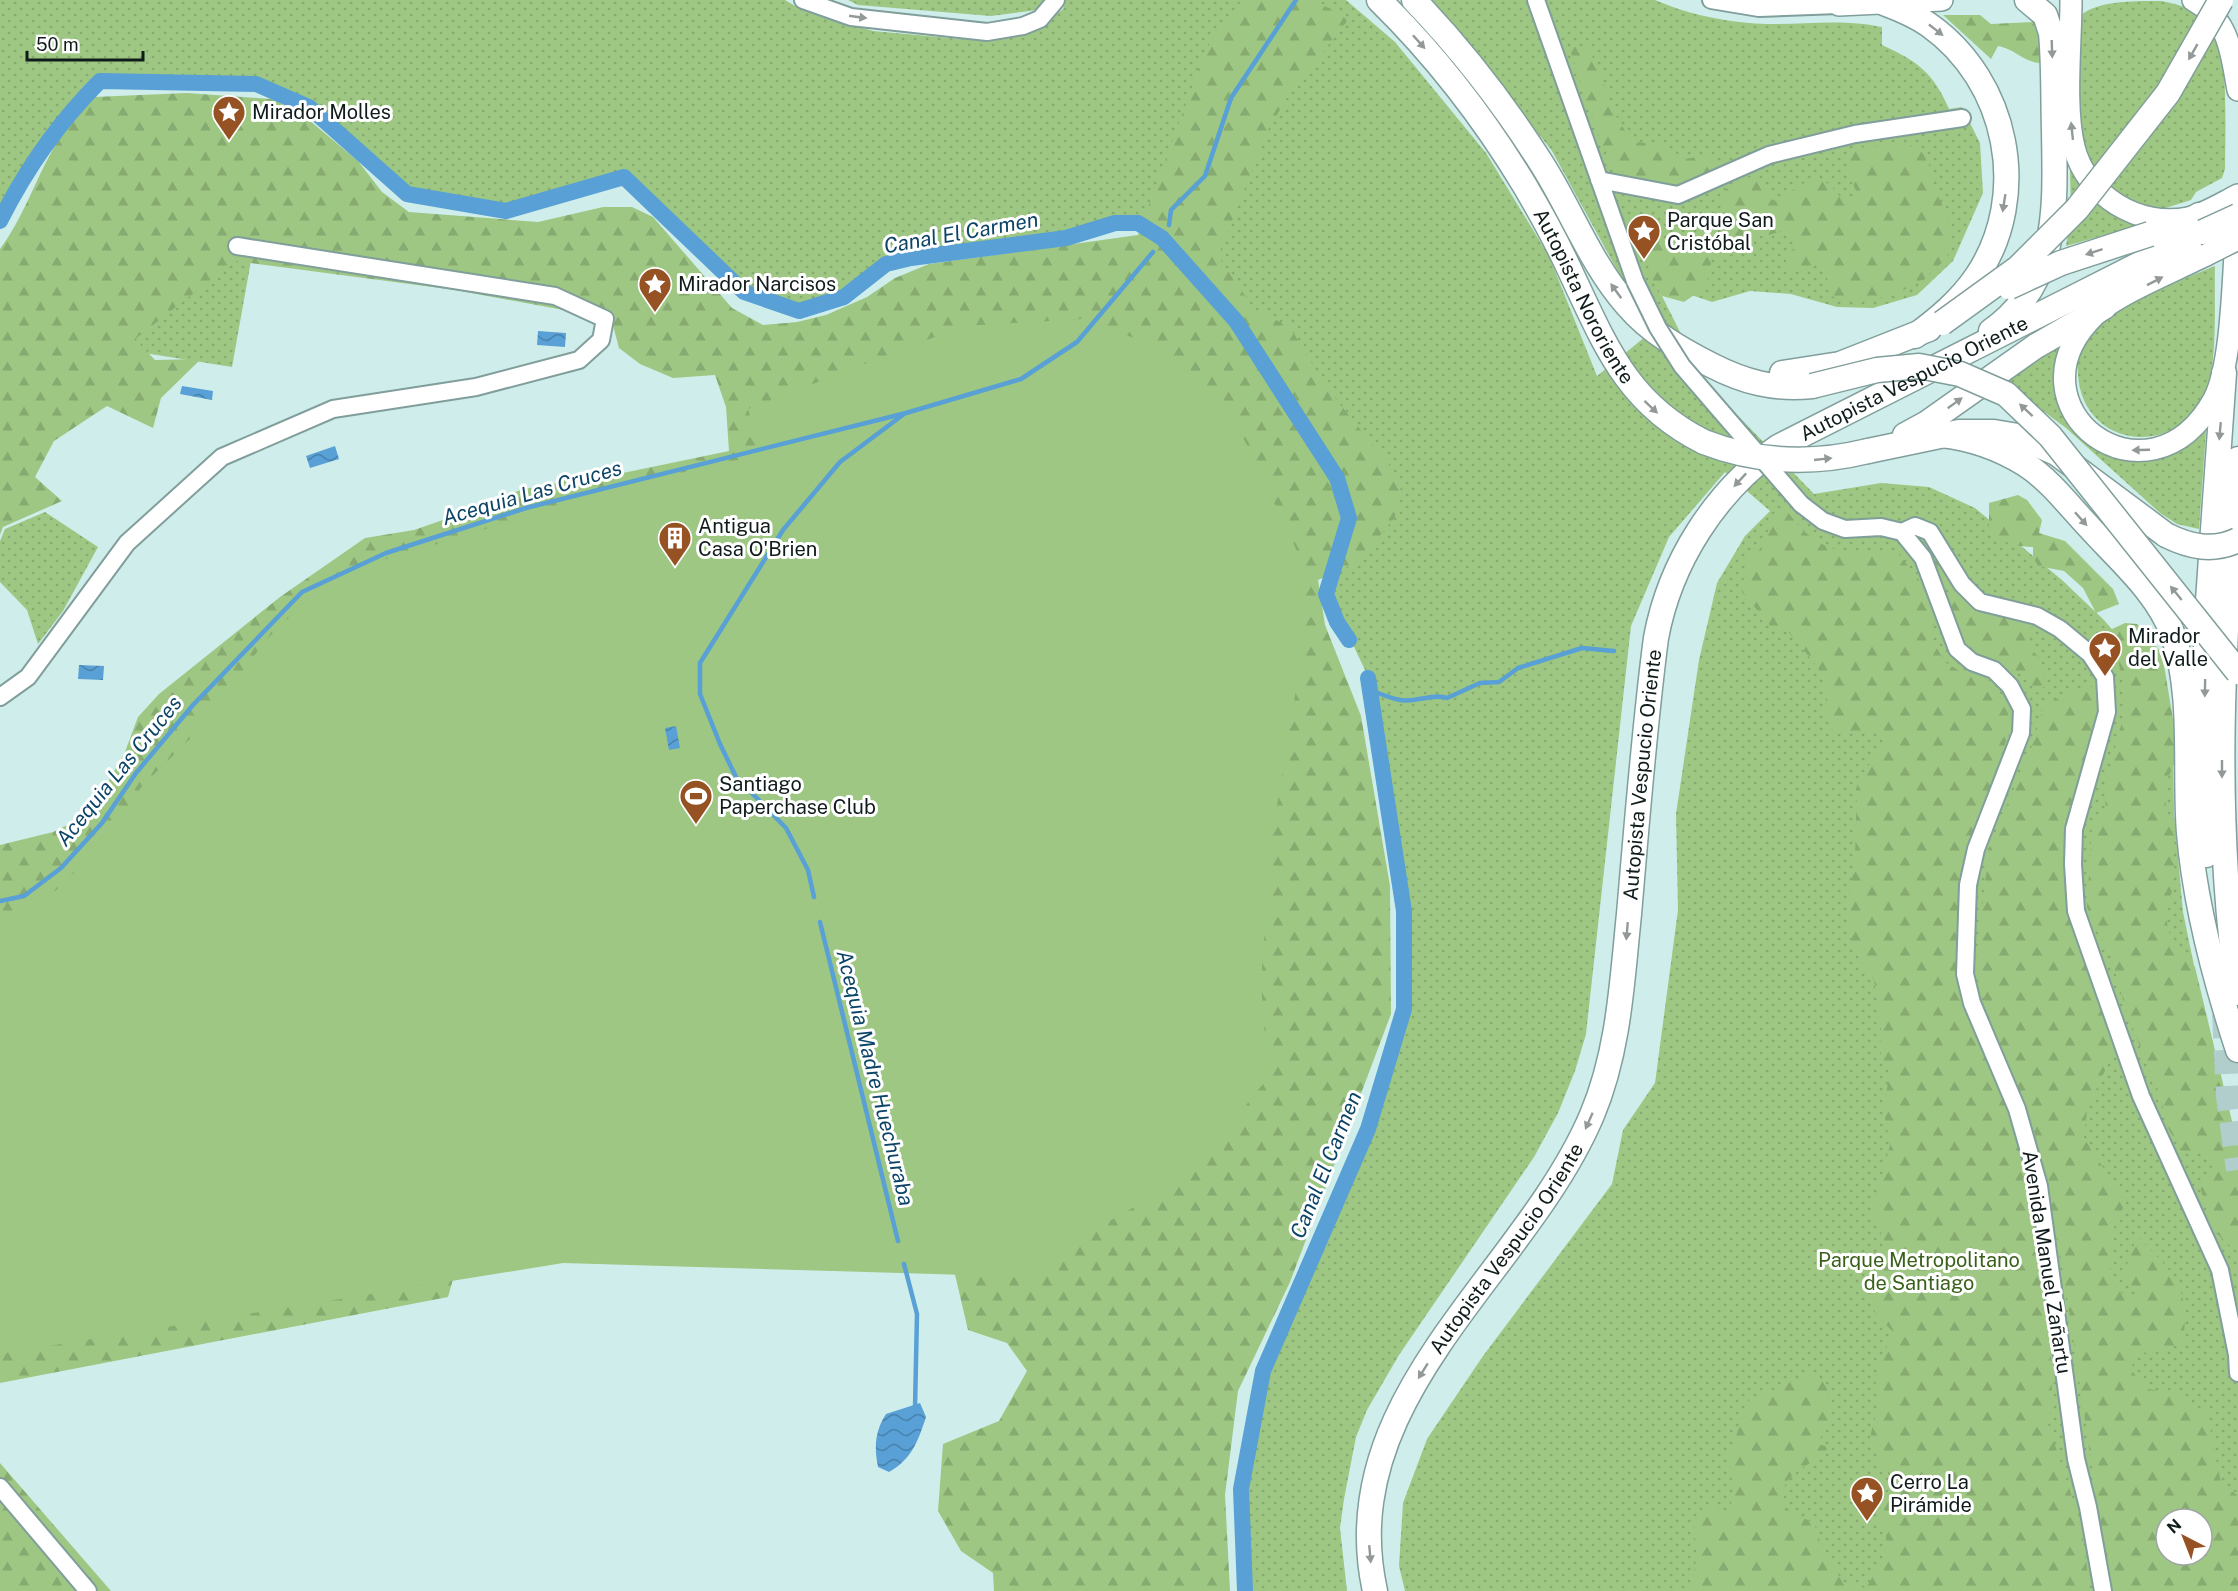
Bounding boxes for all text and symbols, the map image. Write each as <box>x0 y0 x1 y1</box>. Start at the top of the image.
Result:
one-way arrow <box>849 13 868 22</box>
scale bar <box>27 24 142 62</box>
one-way arrow <box>1927 24 1943 36</box>
text: 50 m <box>36 34 79 55</box>
one-way arrow <box>1412 34 1425 49</box>
one-way arrow <box>2048 40 2057 59</box>
one-way arrow <box>2188 44 2198 61</box>
place icon: Mirador Molles <box>211 94 247 141</box>
place label: Mirador Molles <box>252 100 391 124</box>
one-way arrow <box>2067 122 2077 141</box>
one-way arrow <box>2000 193 2009 212</box>
street label: Autopista Nororiente <box>1528 204 1639 389</box>
water label: Canal El Carmen <box>882 207 1040 258</box>
place label: Parque San Cristóbal <box>1667 208 1774 255</box>
place icon: Parque San Cristóbal <box>1626 213 1662 260</box>
one-way arrow <box>2085 247 2103 257</box>
place icon: Mirador Narcisos <box>637 266 673 313</box>
place label: Mirador Narcisos <box>678 272 836 296</box>
one-way arrow <box>2147 276 2164 286</box>
one-way arrow <box>1610 284 1622 300</box>
street label: Autopista Vespucio Oriente <box>1796 311 2032 446</box>
one-way arrow <box>1947 397 1963 409</box>
one-way arrow <box>1643 399 1657 413</box>
one-way arrow <box>2018 403 2033 417</box>
one-way arrow <box>2215 421 2224 440</box>
one-way arrow <box>2132 445 2151 455</box>
water label: Acequia Las Cruces <box>439 455 625 530</box>
one-way arrow <box>1813 455 1832 464</box>
one-way arrow <box>1733 473 1747 488</box>
one-way arrow <box>2074 511 2087 526</box>
place label: Antigua Casa O'Brien <box>698 514 817 561</box>
building icon: Antigua Casa O'Brien <box>657 520 693 567</box>
one-way arrow <box>2170 585 2183 601</box>
place label: Mirador del Valle <box>2128 624 2208 671</box>
place icon: Mirador del Valle <box>2087 630 2123 677</box>
street label: Autopista Vespucio Oriente <box>1618 648 1666 901</box>
one-way arrow <box>2201 679 2210 698</box>
water label: Acequia Las Cruces <box>50 691 187 851</box>
one-way arrow <box>2217 760 2227 779</box>
place label: Santiago Paperchase Club <box>719 772 876 819</box>
sports icon: Santiago Paperchase Club <box>678 778 714 825</box>
one-way arrow <box>1622 922 1632 941</box>
water label: Acequia Madre Huechuraba <box>832 947 919 1208</box>
water label: Canal El Carmen <box>1285 1088 1366 1242</box>
one-way arrow <box>1584 1113 1594 1131</box>
street label: Autopista Vespucio Oriente <box>1424 1139 1588 1358</box>
street label: Avenida Manuel Zañartu <box>2017 1149 2077 1375</box>
park label: Parque Metropolitano de Santiago <box>1818 1248 2020 1295</box>
one-way arrow <box>1417 1363 1428 1379</box>
place label: Cerro La Pirámide <box>1890 1470 1972 1517</box>
place icon: Cerro La Pirámide <box>1849 1475 1885 1522</box>
north arrow <box>2154 1507 2214 1567</box>
text: N <box>2163 1515 2185 1537</box>
one-way arrow <box>1365 1545 1375 1564</box>

